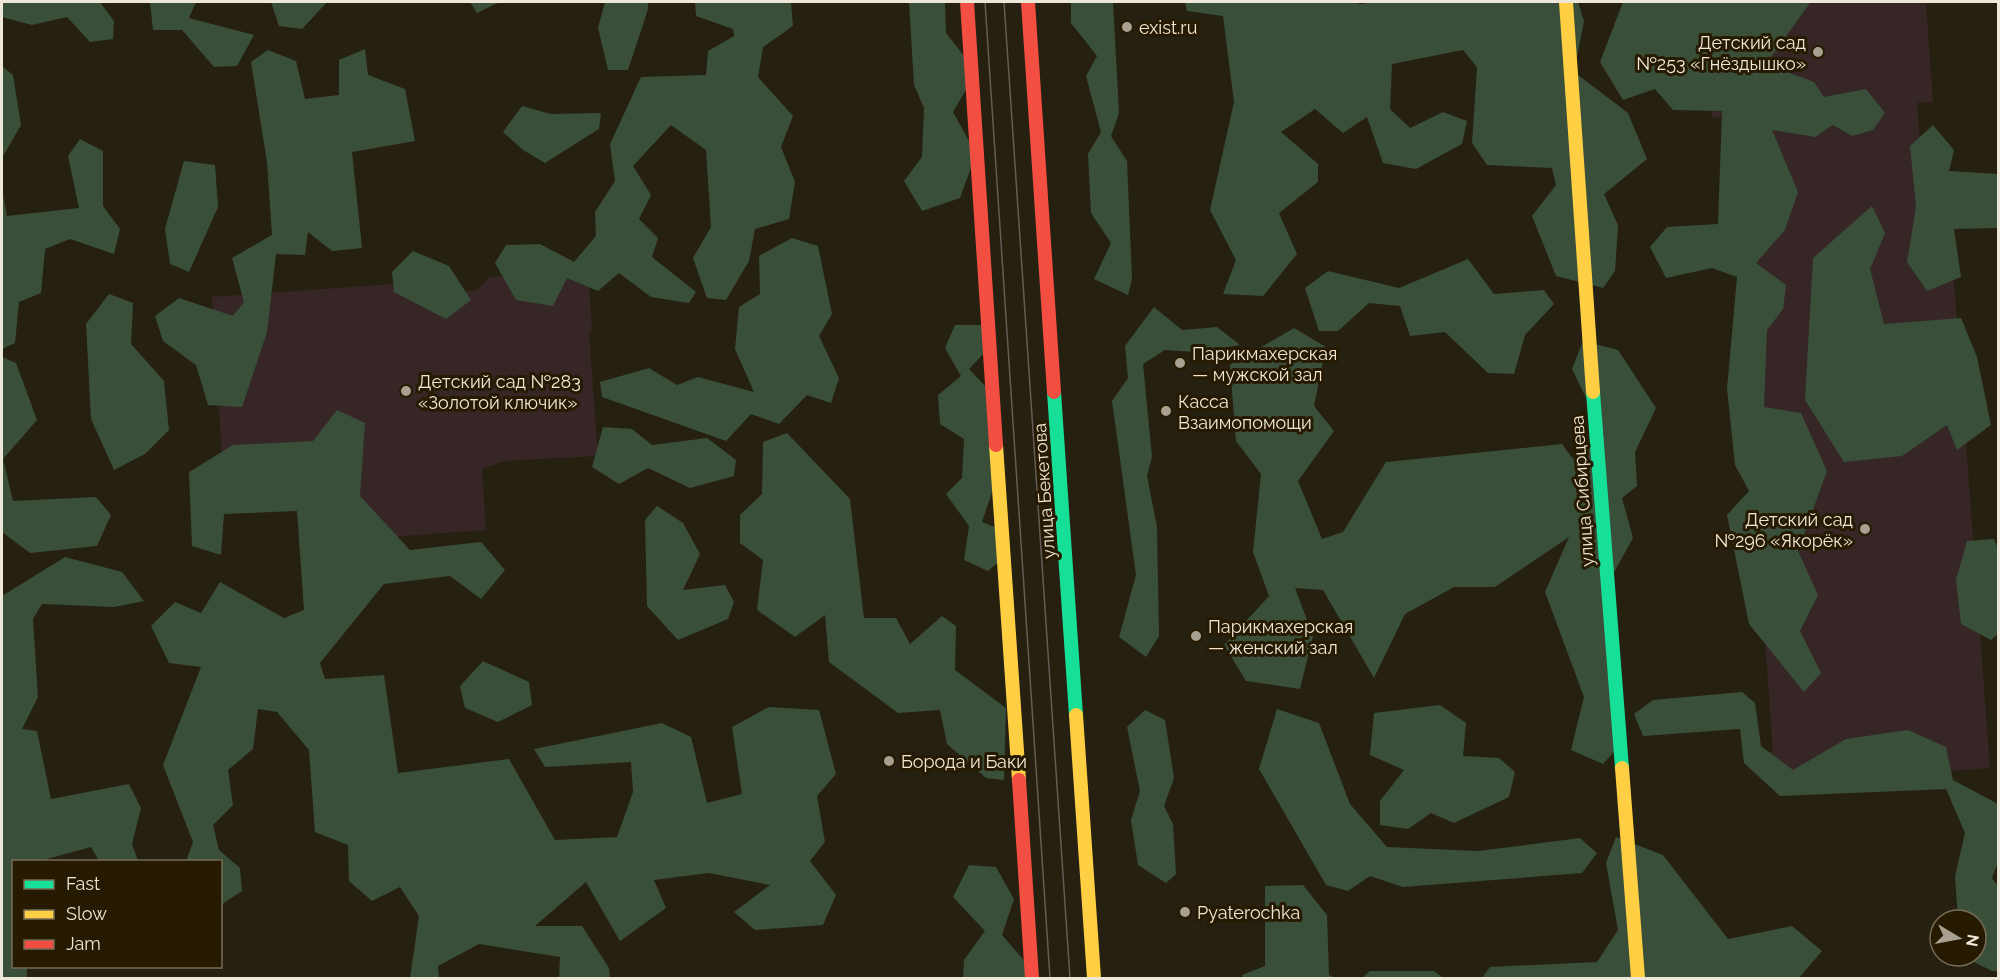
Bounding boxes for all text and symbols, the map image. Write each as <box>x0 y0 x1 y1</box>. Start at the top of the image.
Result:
place label: exist.ru <box>1139 17 1197 38</box>
marker: exist.ru <box>1120 20 1134 34</box>
place label: Детский сад №253 «Гнёздышко» <box>1636 32 1806 74</box>
marker: Детский сад №253 «Гнёздышко» <box>1811 45 1825 59</box>
place label: Парикмахерская — мужской зал <box>1192 343 1337 385</box>
marker: Парикмахерская — мужской зал <box>1173 356 1187 370</box>
place label: Детский сад №283 «Золотой ключик» <box>418 371 581 413</box>
marker: Детский сад №283 «Золотой ключик» <box>399 384 413 398</box>
place label: Касса Взаимопомощи <box>1178 391 1312 433</box>
marker: Касса Взаимопомощи <box>1159 404 1173 418</box>
street label: улица Сибирцева <box>1566 415 1598 567</box>
street label: улица Бекетова <box>1029 422 1059 560</box>
place label: Детский сад №296 «Якорёк» <box>1714 509 1853 551</box>
marker: Детский сад №296 «Якорёк» <box>1858 522 1872 536</box>
place label: Парикмахерская — женский зал <box>1208 616 1353 658</box>
marker: Парикмахерская — женский зал <box>1189 629 1203 643</box>
place label: Борода и Баки <box>901 751 1027 772</box>
marker: Борода и Баки <box>882 754 896 768</box>
legend <box>12 860 222 968</box>
text: Fast <box>66 873 100 894</box>
place label: Pyaterochka <box>1197 902 1300 923</box>
text: Slow <box>66 903 107 924</box>
marker: Pyaterochka <box>1178 905 1192 919</box>
north arrow <box>1928 908 1988 968</box>
text: Jam <box>66 933 101 954</box>
text: N <box>1962 933 1983 948</box>

